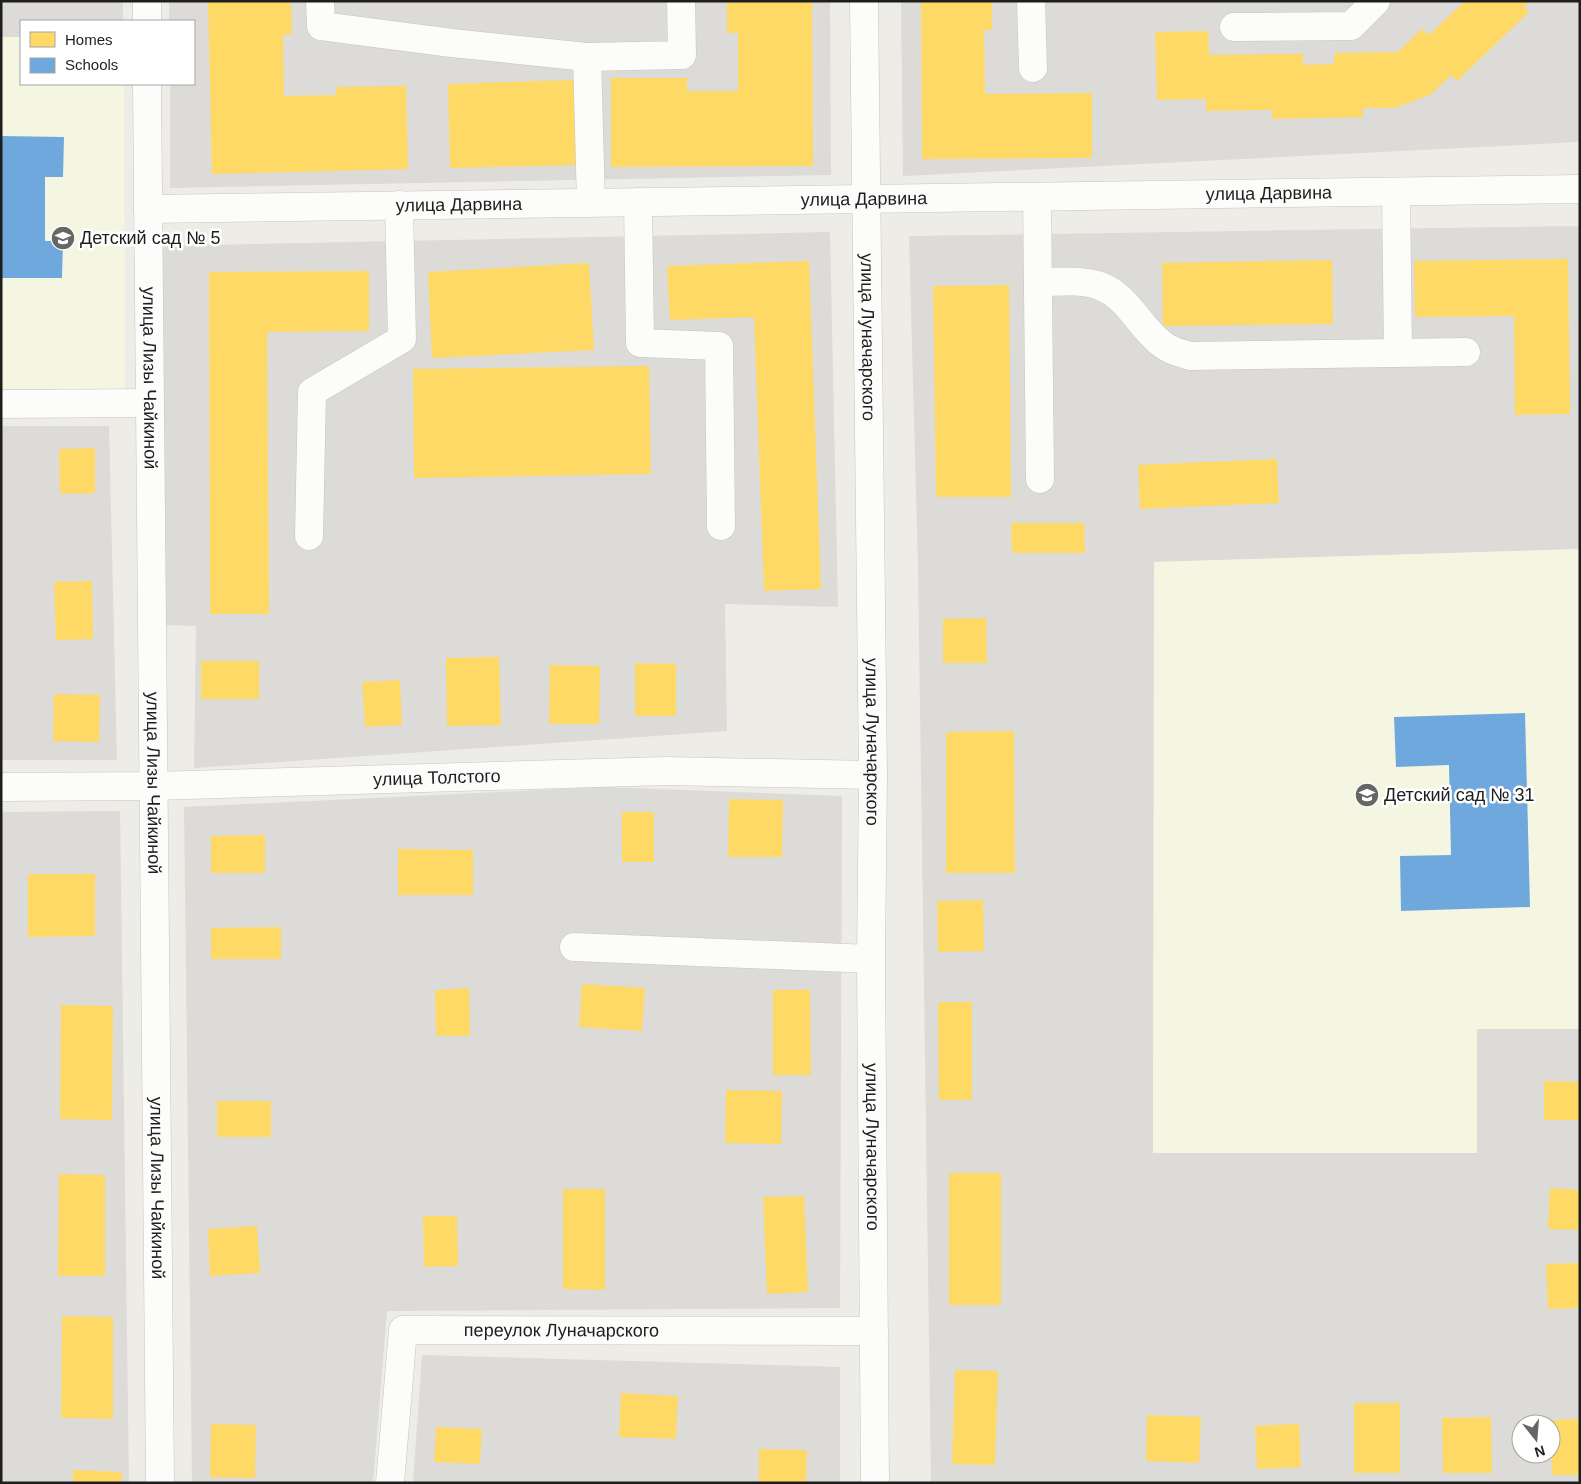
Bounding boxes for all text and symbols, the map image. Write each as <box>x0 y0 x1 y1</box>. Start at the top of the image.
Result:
legend <box>20 20 195 85</box>
text: Homes <box>65 31 113 48</box>
text: Schools <box>65 56 118 73</box>
street label: улица Дарвина <box>1206 182 1333 204</box>
street label: улица Дарвина <box>801 188 928 210</box>
street label: улица Дарвина <box>396 194 523 216</box>
school or university icon: Детский сад № 5 <box>50 225 76 251</box>
place label: Детский сад № 5 <box>80 228 220 248</box>
street label: улица Луначарского <box>857 253 879 421</box>
street label: улица Лизы Чайкиной <box>139 287 161 469</box>
street label: улица Луначарского <box>862 658 883 826</box>
street label: улица Лизы Чайкиной <box>143 692 164 874</box>
street label: улица Толстого <box>373 766 501 790</box>
school or university icon: Детский сад № 31 <box>1354 782 1380 808</box>
place label: Детский сад № 31 <box>1384 785 1534 805</box>
street label: улица Луначарского <box>862 1063 883 1231</box>
street label: улица Лизы Чайкиной <box>146 1097 168 1279</box>
street label: переулок Луначарского <box>464 1320 659 1341</box>
north arrow <box>1511 1414 1561 1464</box>
text: N <box>1533 1442 1547 1461</box>

